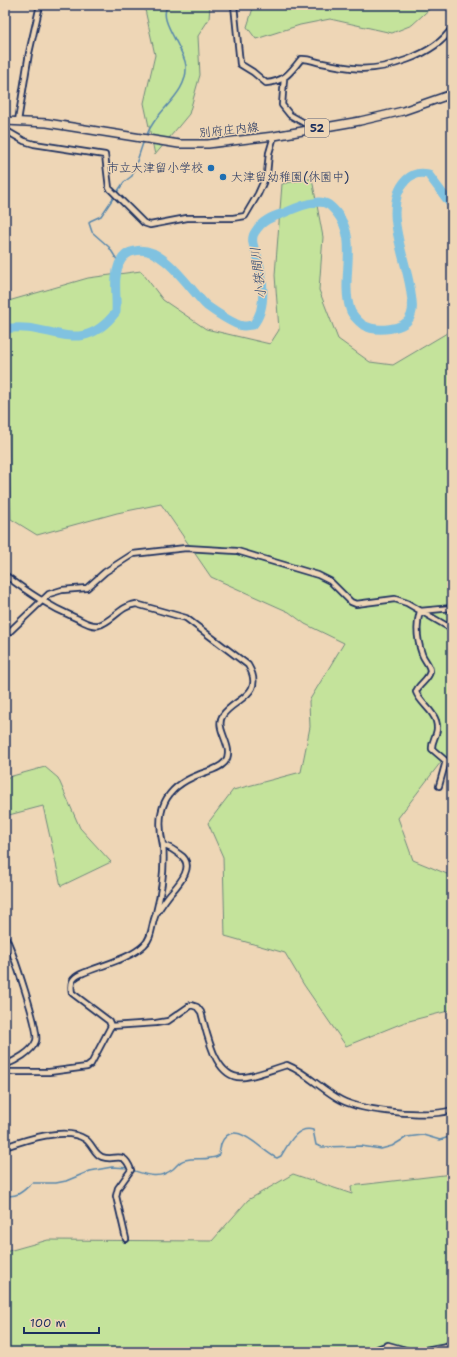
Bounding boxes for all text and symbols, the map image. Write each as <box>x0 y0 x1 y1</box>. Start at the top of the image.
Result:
street label: 別府庄内線 <box>198 119 260 141</box>
road number: 52 <box>305 119 329 137</box>
place label: 市立大津留小学校 <box>107 160 203 176</box>
marker: 市立大津留小学校 <box>206 163 216 173</box>
place label: 大津留幼稚園(休園中) <box>231 169 349 185</box>
marker: 大津留幼稚園(休園中) <box>218 172 228 182</box>
water label: 小狭間川 <box>246 246 270 300</box>
scale bar <box>24 1309 99 1335</box>
text: 100 m <box>30 1315 66 1331</box>

